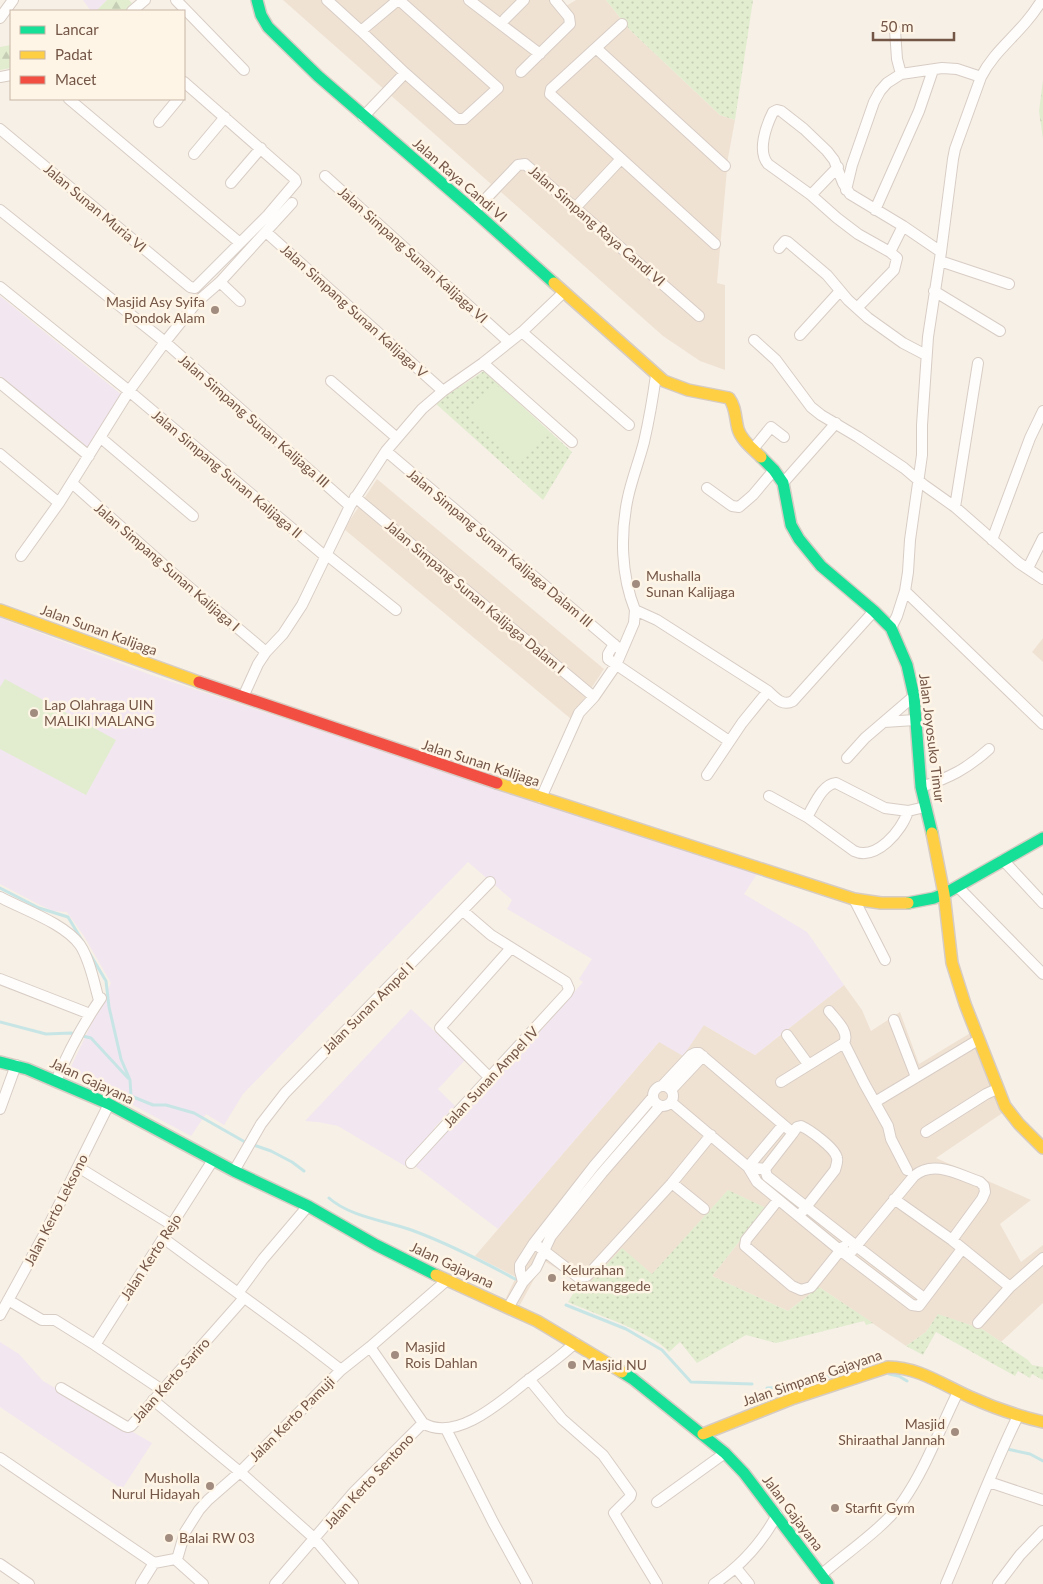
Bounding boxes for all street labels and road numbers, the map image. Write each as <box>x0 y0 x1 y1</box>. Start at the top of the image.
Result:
street label: Jalan Raya Candi VI <box>410 134 511 225</box>
street label: Jalan Sunan Muria VI <box>41 160 150 255</box>
street label: Jalan Simpang Raya Candi VI <box>526 162 669 289</box>
street label: Jalan Simpang Sunan Kalijaga VI <box>335 183 491 327</box>
street label: Jalan Simpang Sunan Kalijaga V <box>277 241 431 381</box>
street label: Jalan Simpang Sunan Kalijaga III <box>175 351 333 491</box>
street label: Jalan Simpang Sunan Kalijaga II <box>149 406 305 542</box>
street label: Jalan Simpang Sunan Kalijaga Dalam III <box>404 465 596 631</box>
street label: Jalan Simpang Sunan Kalijaga I <box>91 499 243 634</box>
street label: Jalan Simpang Sunan Kalijaga Dalam I <box>382 517 568 677</box>
street label: Jalan Sunan Kalijaga <box>38 600 160 659</box>
street label: Jalan Joyosuko Timur <box>916 672 949 803</box>
street label: Jalan Sunan Kalijaga <box>420 735 542 790</box>
street label: Jalan Sunan Ampel I <box>318 958 417 1057</box>
street label: Jalan Sunan Ampel IV <box>440 1022 542 1131</box>
street label: Jalan Gajayana <box>48 1054 137 1107</box>
street label: Jalan Kerto Leksono <box>20 1151 91 1268</box>
street label: Jalan Kerto Rejo <box>116 1211 185 1303</box>
street label: Jalan Gajayana <box>408 1238 497 1291</box>
street label: Jalan Kerto Sariro <box>128 1334 213 1425</box>
street label: Jalan Simpang Gajayana <box>740 1346 884 1409</box>
street label: Jalan Kerto Pamuji <box>246 1373 338 1465</box>
street label: Jalan Kerto Sentono <box>320 1430 417 1532</box>
street label: Jalan Gajayana <box>759 1472 827 1554</box>

